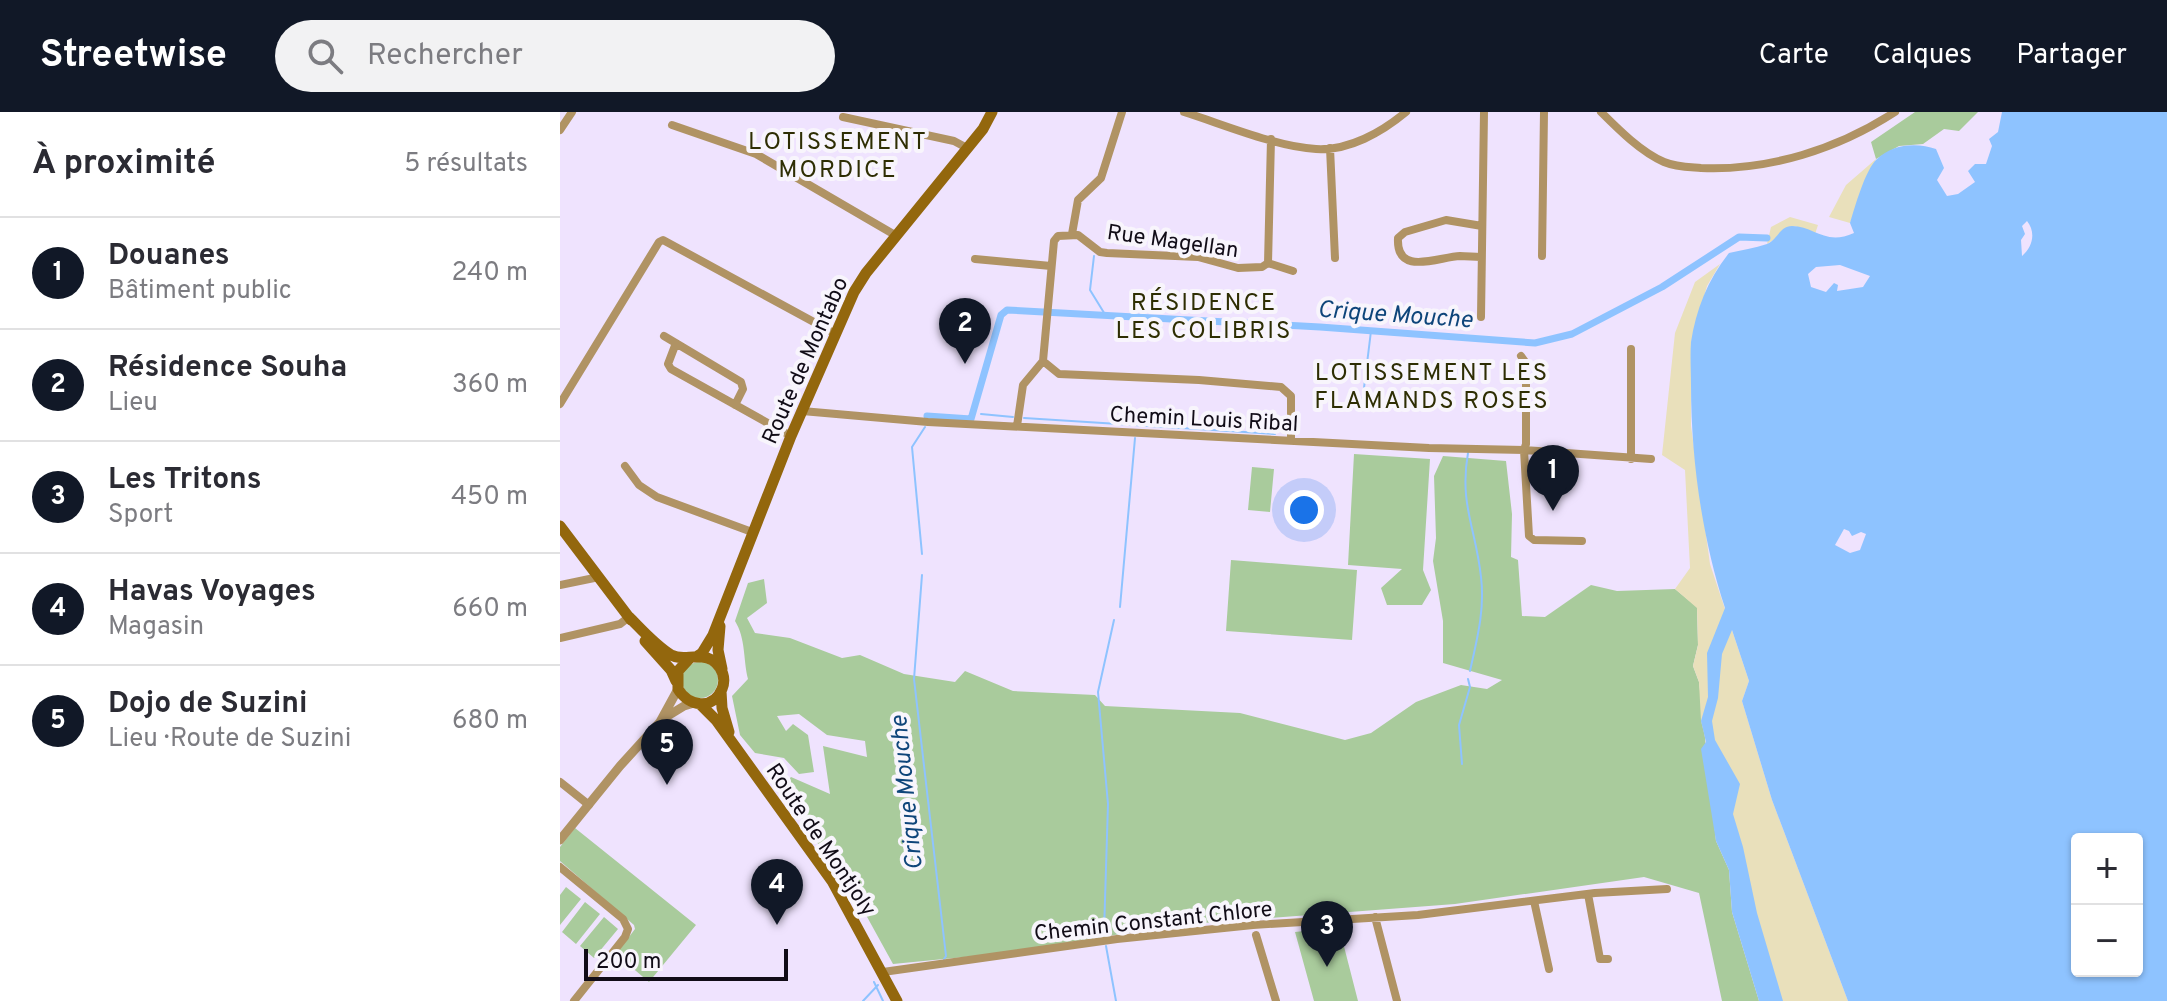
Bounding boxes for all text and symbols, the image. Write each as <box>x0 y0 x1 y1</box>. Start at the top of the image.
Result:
search box <box>275 20 835 92</box>
text: Streetwise <box>40 32 227 81</box>
icon: search <box>303 34 347 78</box>
text: Rechercher <box>367 38 523 75</box>
text: Carte <box>1759 38 1829 74</box>
text: Calques <box>1873 38 1972 74</box>
text: Partager <box>2016 38 2127 74</box>
district label: LOTISSEMENT MORDICE <box>748 128 928 186</box>
text: À proximité <box>32 143 215 186</box>
text: 5 résultats <box>404 148 528 181</box>
street label: Rue Magellan <box>1105 220 1240 265</box>
text: Douanes <box>108 238 230 275</box>
text: 1 <box>53 257 63 290</box>
text: 240 m <box>451 257 528 290</box>
street label: Route de Montabo <box>757 273 855 449</box>
text: Bâtiment public <box>108 275 292 308</box>
district label: RÉSIDENCE LES COLIBRIS <box>1116 287 1292 347</box>
water label: Crique Mouche <box>1316 296 1474 336</box>
pin: 2 <box>939 298 991 364</box>
text: Résidence Souha <box>108 350 347 387</box>
district label: LOTISSEMENT LES FLAMANDS ROSES <box>1314 359 1550 417</box>
text: 2 <box>50 369 66 402</box>
text: 360 m <box>452 369 528 402</box>
text: Lieu <box>108 387 158 420</box>
street label: Chemin Louis Ribal <box>1109 402 1299 439</box>
pin: 1 <box>1527 445 1579 511</box>
text: Les Tritons <box>108 462 262 499</box>
text: 3 <box>50 481 66 514</box>
text: 450 m <box>451 481 528 514</box>
your location <box>1284 490 1324 530</box>
text: Sport <box>108 499 173 532</box>
text: Havas Voyages <box>108 574 316 611</box>
text: 4 <box>50 593 66 626</box>
text: 660 m <box>452 593 528 626</box>
text: Magasin <box>108 611 204 644</box>
text: Dojo de Suzini <box>108 686 308 723</box>
text: 5 <box>50 705 66 738</box>
text: 680 m <box>452 705 528 738</box>
water label: Crique Mouche <box>885 713 931 871</box>
pin: 5 <box>641 719 693 785</box>
text: Lieu · Route de Suzini <box>108 723 351 756</box>
street label: Route de Montjoly <box>759 759 881 922</box>
map controls <box>2071 833 2143 977</box>
button: + <box>2071 833 2143 905</box>
pin: 4 <box>751 859 803 925</box>
street label: Chemin Constant Chlore <box>1033 897 1274 948</box>
pin: 3 <box>1301 901 1353 967</box>
button: − <box>2071 905 2143 977</box>
scale bar <box>584 945 788 981</box>
text: 200 m <box>596 949 661 976</box>

